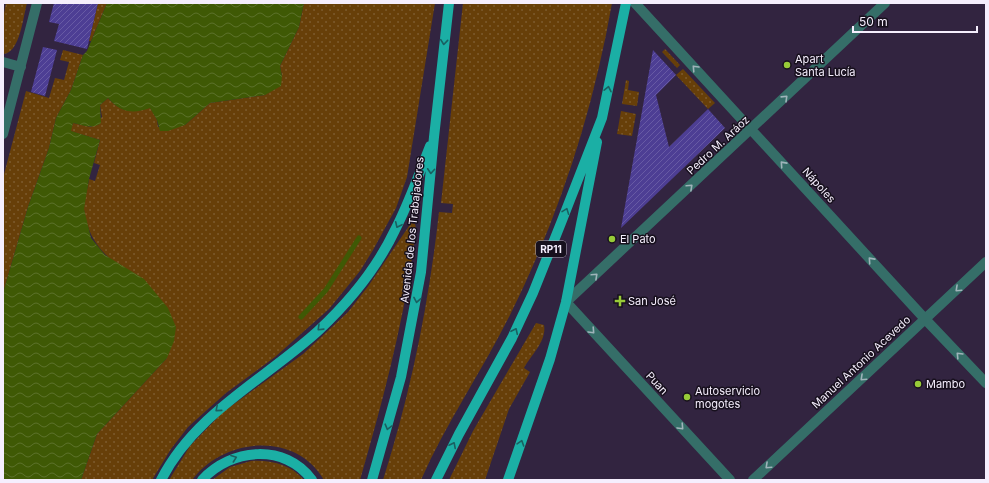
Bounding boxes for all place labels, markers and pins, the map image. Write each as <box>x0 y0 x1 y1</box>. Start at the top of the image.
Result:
place label: Apart Santa Lucía <box>795 52 856 79</box>
marker: Apart Santa Lucía <box>782 60 792 70</box>
place label: El Pato <box>620 232 656 246</box>
marker: El Pato <box>607 234 617 244</box>
place label: San José <box>628 294 676 308</box>
marker: San José <box>615 296 625 306</box>
place label: Mambo <box>926 377 965 391</box>
marker: Mambo <box>913 379 923 389</box>
place label: Autoservicio mogotes <box>695 384 761 411</box>
marker: Autoservicio mogotes <box>682 392 692 402</box>

